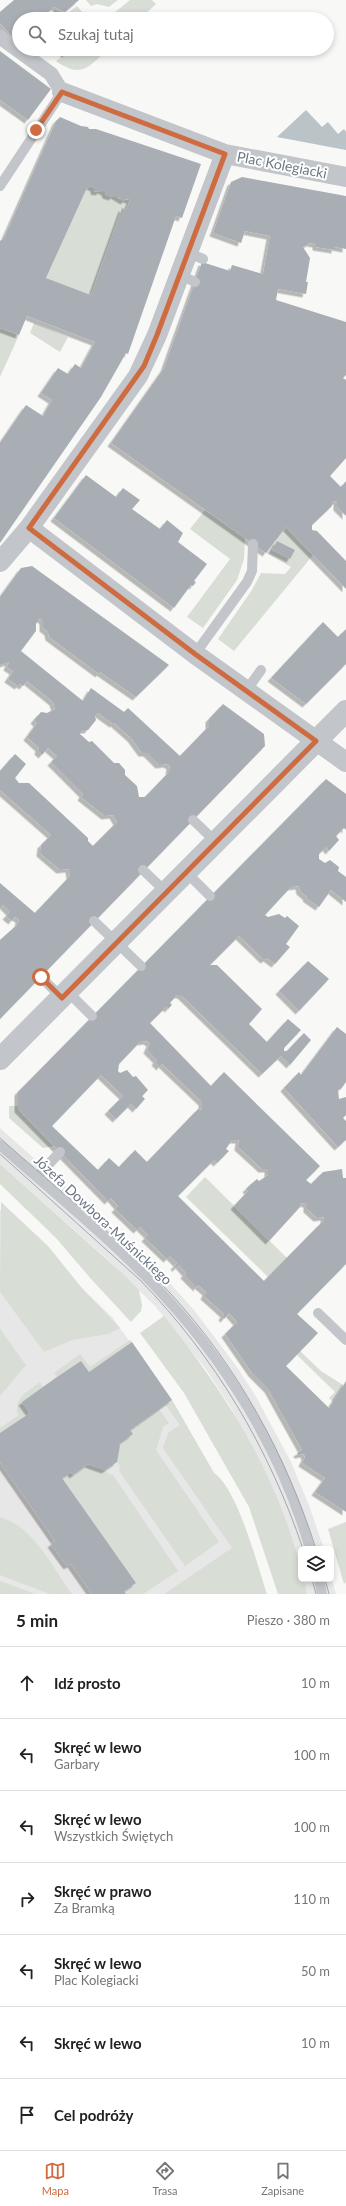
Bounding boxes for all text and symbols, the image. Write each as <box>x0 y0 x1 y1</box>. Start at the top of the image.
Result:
search box <box>12 12 334 56</box>
icon: search <box>26 23 48 45</box>
text: Szukaj tutaj <box>58 25 134 43</box>
route end <box>27 121 45 139</box>
street label: Plac Kolegiacki <box>236 147 328 182</box>
route start <box>32 968 50 986</box>
street label: Józefa Dowbora-Muśnickiego <box>31 1151 176 1288</box>
map controls <box>298 1546 334 1582</box>
button: layers <box>298 1546 334 1582</box>
text: 5 min <box>16 1610 58 1631</box>
text: Pieszo · 380 m <box>247 1612 330 1628</box>
icon: ahead <box>16 1672 38 1694</box>
text: Idź prosto <box>54 1674 121 1692</box>
text: 10 m <box>301 1675 330 1691</box>
text: Skręć w lewo <box>54 1738 142 1756</box>
icon: left <box>16 1744 38 1766</box>
text: 100 m <box>293 1747 330 1763</box>
text: Garbary <box>54 1756 100 1772</box>
text: Skręć w lewo <box>54 1810 142 1828</box>
icon: left <box>16 1816 38 1838</box>
text: 100 m <box>293 1819 330 1835</box>
text: Wszystkich Świętych <box>54 1828 173 1844</box>
text: Skręć w prawo <box>54 1882 152 1900</box>
icon: right <box>16 1888 38 1910</box>
text: 110 m <box>293 1891 330 1907</box>
text: Za Bramką <box>54 1900 115 1916</box>
text: Skręć w lewo <box>54 1954 142 1972</box>
icon: left <box>16 1960 38 1982</box>
text: 50 m <box>301 1963 330 1979</box>
text: Plac Kolegiacki <box>54 1972 139 1988</box>
icon: left <box>16 2032 38 2054</box>
text: Skręć w lewo <box>54 2034 142 2052</box>
text: 10 m <box>301 2035 330 2051</box>
icon: arrive <box>16 2104 38 2126</box>
text: Cel podróży <box>54 2106 133 2124</box>
tab: Mapa <box>42 2160 69 2197</box>
tab: Trasa <box>153 2160 178 2197</box>
tab: Zapisane <box>261 2160 304 2197</box>

